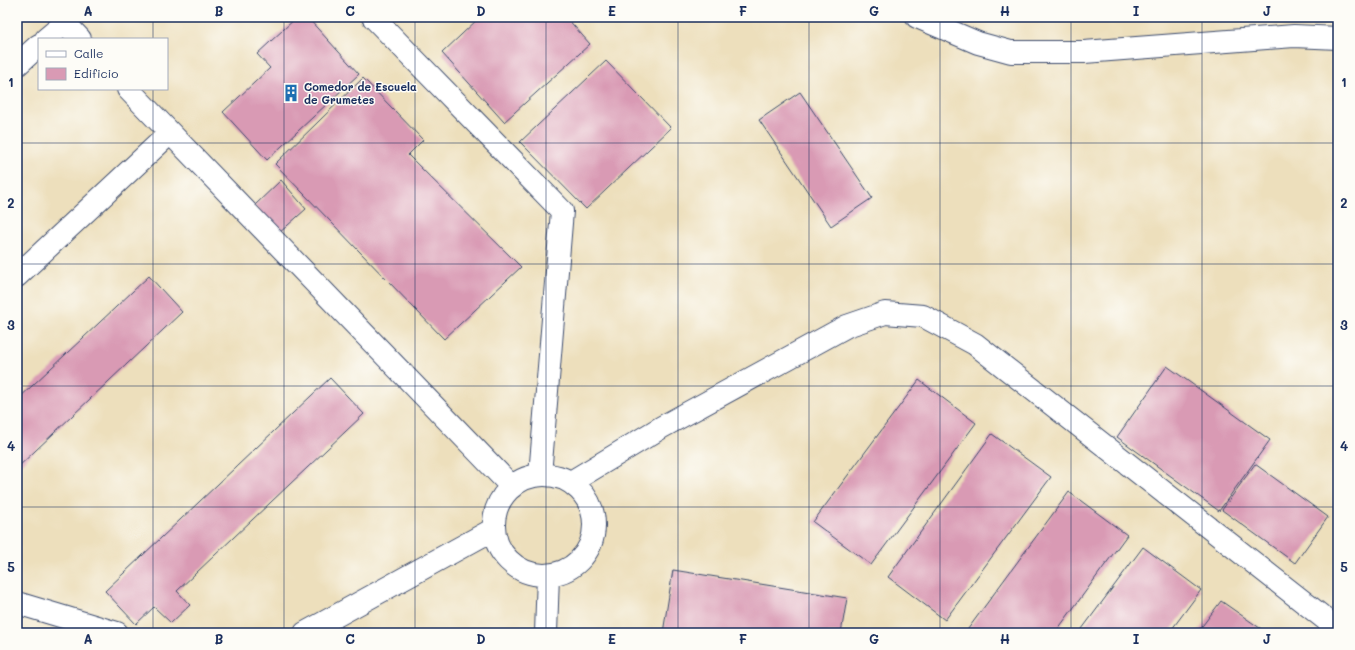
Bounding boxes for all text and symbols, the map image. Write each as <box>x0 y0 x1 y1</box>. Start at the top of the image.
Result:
text: A <box>83 2 93 19</box>
text: B <box>215 2 224 19</box>
text: C <box>345 2 355 19</box>
text: D <box>476 2 486 19</box>
text: E <box>608 2 616 19</box>
text: F <box>739 2 747 19</box>
text: G <box>869 2 879 19</box>
text: H <box>1000 2 1010 19</box>
text: I <box>1133 2 1140 19</box>
text: J <box>1263 2 1271 19</box>
legend <box>38 38 168 90</box>
text: Calle <box>74 45 104 61</box>
text: Edificio <box>74 65 118 81</box>
text: 1 <box>8 73 14 90</box>
text: 1 <box>1341 73 1347 90</box>
place label: Comedor de Escuela de Grumetes <box>304 79 417 107</box>
building icon: Comedor de Escuela de Grumetes <box>281 83 301 103</box>
text: 2 <box>7 194 15 211</box>
text: 2 <box>1340 194 1348 211</box>
text: 3 <box>7 316 15 333</box>
text: 3 <box>1340 316 1348 333</box>
text: 4 <box>7 437 15 454</box>
text: 4 <box>1340 437 1348 454</box>
text: 5 <box>7 558 15 575</box>
text: 5 <box>1340 558 1348 575</box>
text: A <box>83 630 93 647</box>
text: B <box>215 630 224 647</box>
text: C <box>345 630 355 647</box>
text: D <box>476 630 486 647</box>
text: E <box>608 630 616 647</box>
text: F <box>739 630 747 647</box>
text: G <box>869 630 879 647</box>
text: H <box>1000 630 1010 647</box>
text: I <box>1133 630 1140 647</box>
text: J <box>1263 630 1271 647</box>

